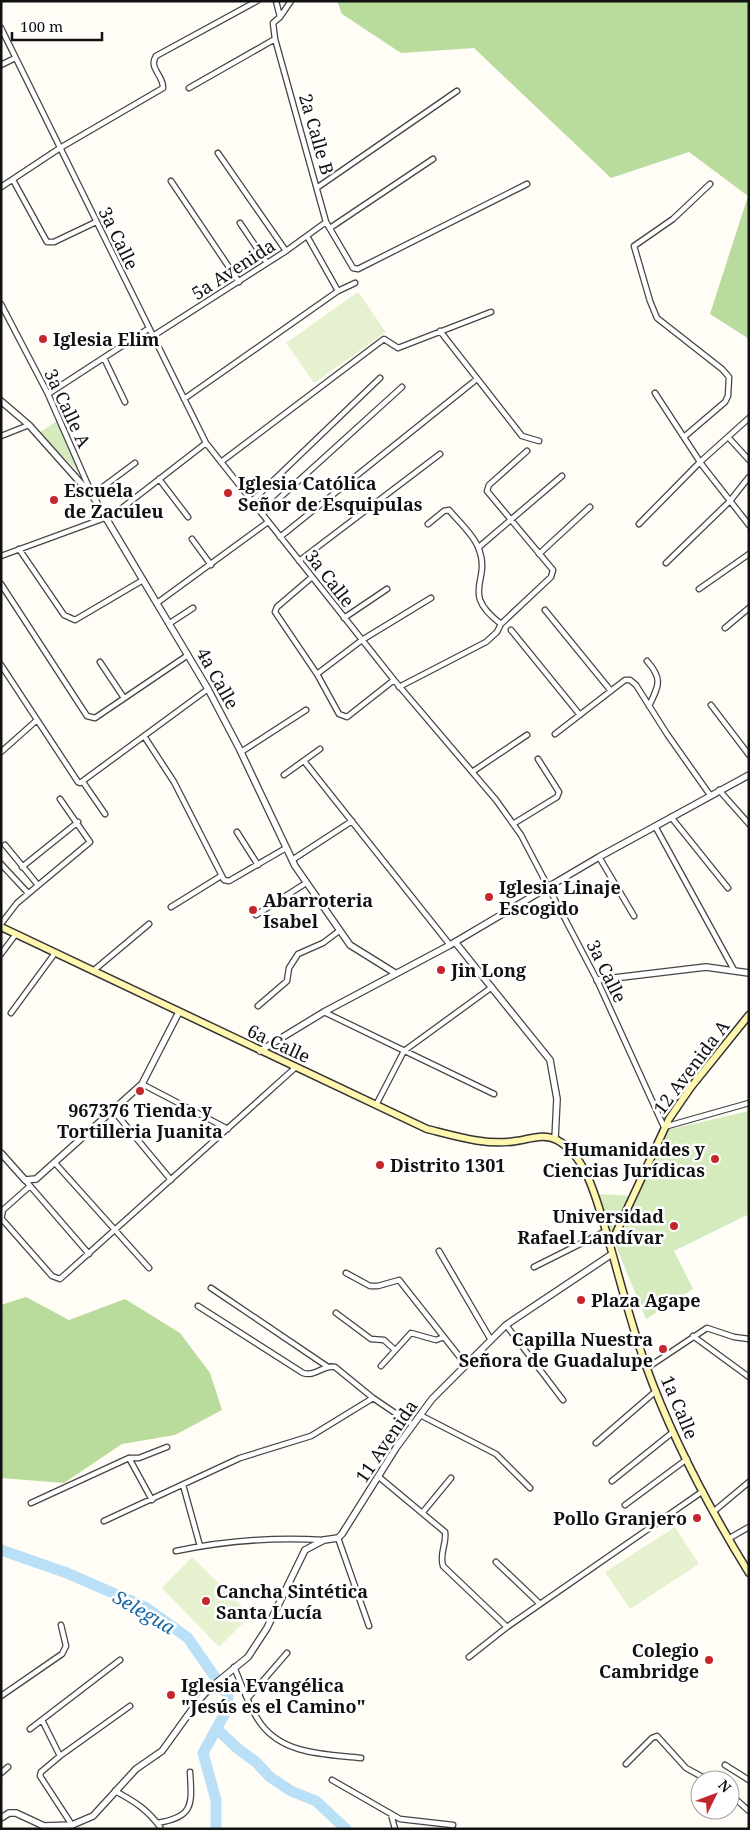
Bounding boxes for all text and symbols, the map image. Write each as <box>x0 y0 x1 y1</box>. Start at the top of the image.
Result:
scale bar <box>12 10 102 42</box>
text: 100 m <box>20 16 63 36</box>
street label: 2a Calle B <box>294 91 340 177</box>
street label: 3a Calle <box>94 203 144 273</box>
street label: 5a Avenida <box>187 233 279 305</box>
place label: Iglesia Elim <box>53 327 160 351</box>
marker: Iglesia Elim <box>37 333 49 345</box>
street label: 3a Calle A <box>39 365 97 452</box>
place label: Iglesia Católica Señor de Esquipulas <box>238 471 423 516</box>
place label: Escuela de Zaculeu <box>64 478 164 523</box>
marker: Iglesia Católica Señor de Esquipulas <box>222 487 234 499</box>
marker: Escuela de Zaculeu <box>48 494 60 506</box>
street label: 3a Calle <box>300 544 360 612</box>
street label: 4a Calle <box>191 643 245 713</box>
place label: Iglesia Linaje Escogido <box>499 875 621 920</box>
place label: Abarroteria Isabel <box>263 888 373 933</box>
marker: Iglesia Linaje Escogido <box>483 891 495 903</box>
marker: Abarroteria Isabel <box>247 904 259 916</box>
street label: 3a Calle <box>582 936 632 1006</box>
place label: Jin Long <box>450 958 527 982</box>
marker: Jin Long <box>435 964 447 976</box>
street label: 12 Avenida A <box>648 1015 735 1119</box>
street label: 6a Calle <box>244 1018 314 1068</box>
marker: 967376 Tienda y Tortilleria Juanita <box>134 1085 146 1097</box>
place label: 967376 Tienda y Tortilleria Juanita <box>57 1098 223 1143</box>
place label: Humanidades y Ciencias Jurídicas <box>543 1137 706 1182</box>
place label: Distrito 1301 <box>390 1153 506 1177</box>
marker: Humanidades y Ciencias Jurídicas <box>709 1153 721 1165</box>
marker: Distrito 1301 <box>374 1159 386 1171</box>
place label: Universidad Rafael Landívar <box>517 1204 665 1249</box>
marker: Universidad Rafael Landívar <box>668 1220 680 1232</box>
place label: Plaza Agape <box>591 1288 701 1312</box>
marker: Plaza Agape <box>575 1294 587 1306</box>
place label: Capilla Nuestra Señora de Guadalupe <box>459 1327 653 1372</box>
marker: Capilla Nuestra Señora de Guadalupe <box>657 1343 669 1355</box>
street label: 1a Calle <box>656 1372 704 1442</box>
street label: 11 Avenida <box>349 1395 423 1487</box>
place label: Pollo Granjero <box>553 1506 687 1530</box>
marker: Pollo Granjero <box>691 1512 703 1524</box>
place label: Cancha Sintética Santa Lucía <box>216 1579 368 1624</box>
water label: Selegua <box>108 1584 180 1640</box>
marker: Cancha Sintética Santa Lucía <box>200 1595 212 1607</box>
place label: Colegio Cambridge <box>599 1638 699 1683</box>
marker: Colegio Cambridge <box>703 1654 715 1666</box>
place label: Iglesia Evangélica "Jesús es el Camino" <box>181 1673 366 1718</box>
marker: Iglesia Evangélica "Jesús es el Camino" <box>165 1689 177 1701</box>
north arrow <box>690 1770 740 1820</box>
text: N <box>714 1776 736 1796</box>

